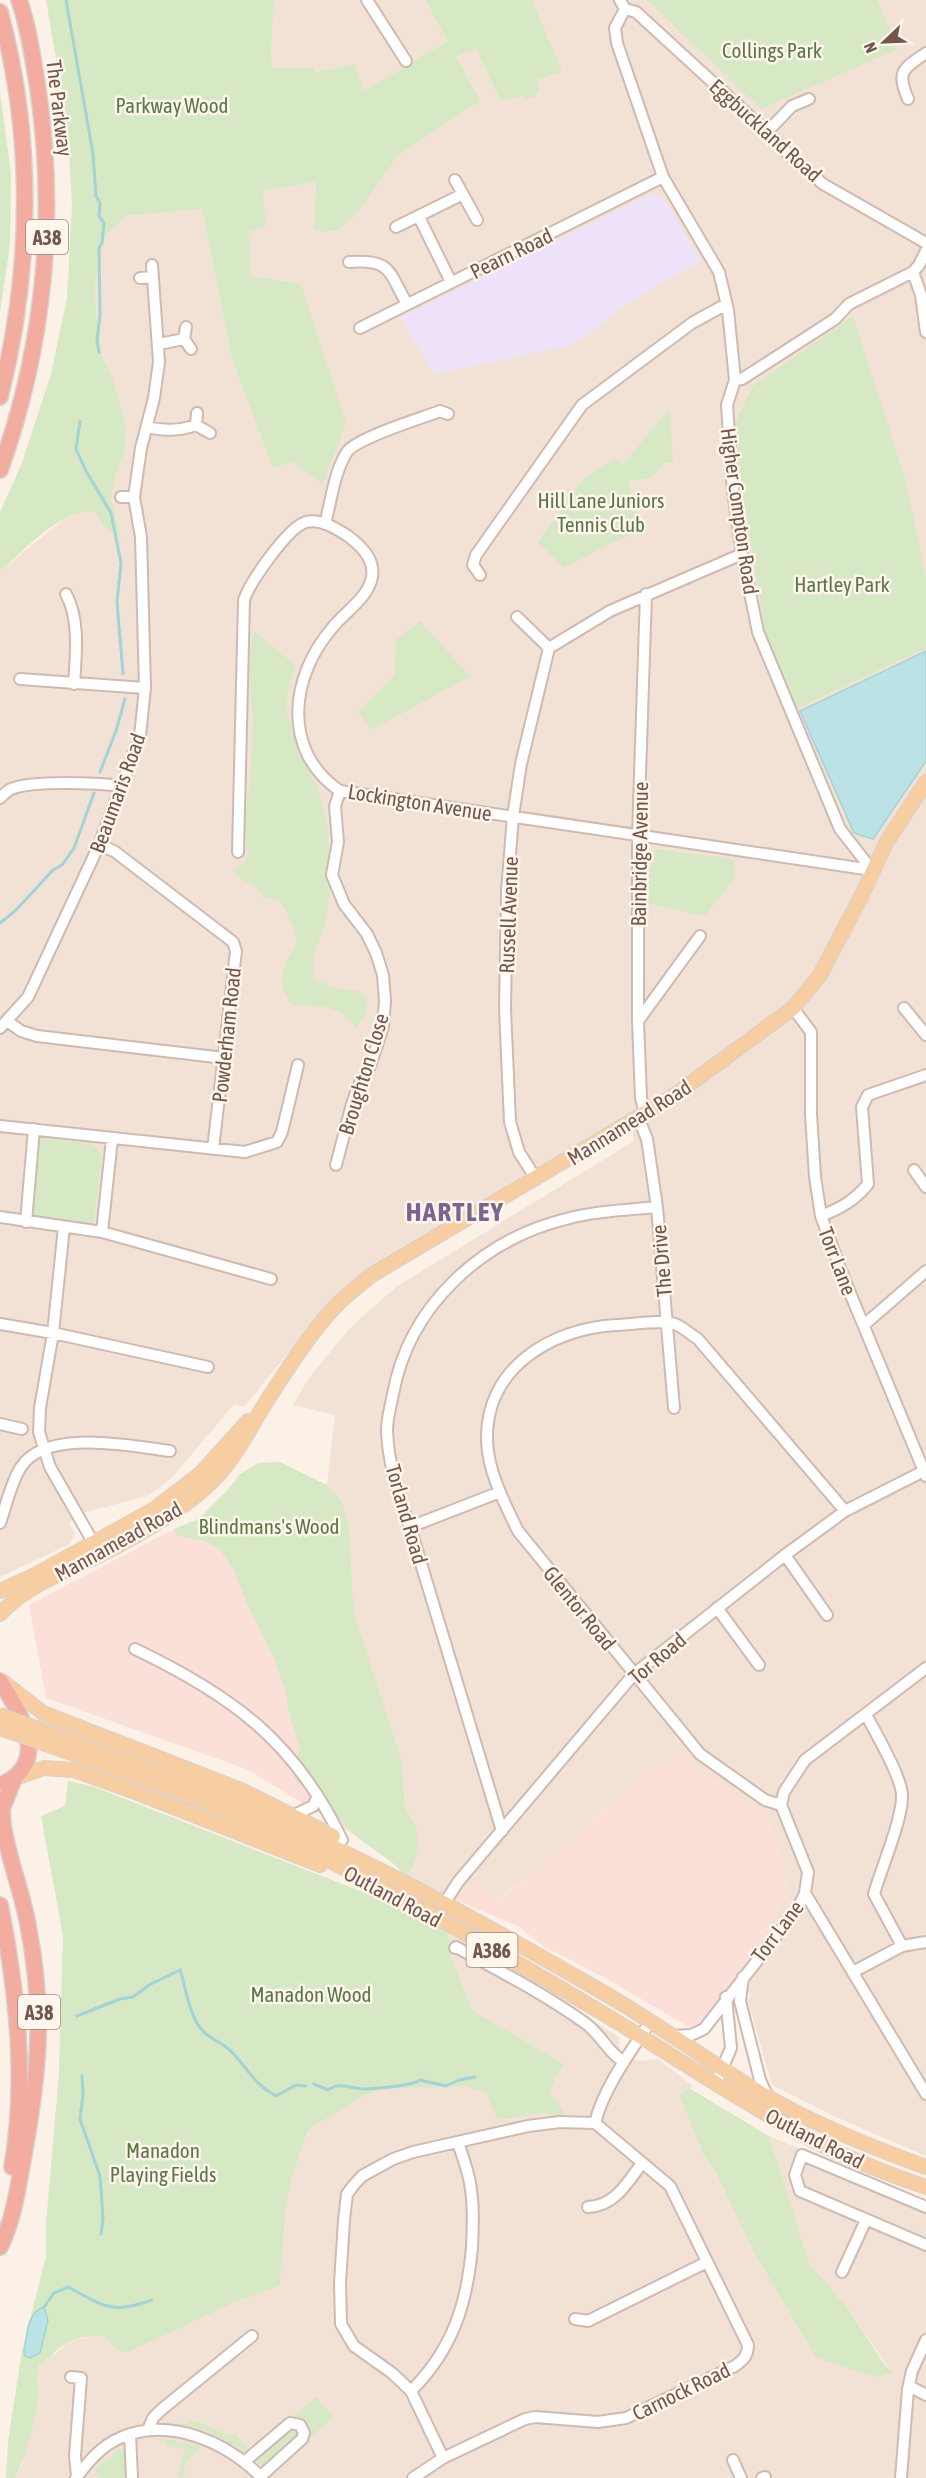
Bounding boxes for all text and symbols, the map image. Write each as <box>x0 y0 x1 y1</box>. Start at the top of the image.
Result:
north arrow <box>854 12 914 72</box>
park label: Collings Park <box>722 38 822 62</box>
text: N <box>860 40 880 56</box>
street label: The Parkway <box>42 58 78 158</box>
street label: Eggbuckland Road <box>705 74 827 186</box>
park label: Parkway Wood <box>116 93 228 117</box>
road number: A38 <box>26 220 68 254</box>
street label: Pearn Road <box>466 223 556 283</box>
street label: Higher Compton Road <box>716 426 764 596</box>
park label: Hill Lane Juniors Tennis Club <box>538 488 664 536</box>
park label: Hartley Park <box>794 572 890 596</box>
street label: Beaumaris Road <box>84 730 150 856</box>
street label: Lockington Avenue <box>346 779 494 825</box>
street label: Bainbridge Avenue <box>626 781 652 927</box>
street label: Russell Avenue <box>494 856 522 974</box>
street label: Powderham Road <box>207 966 245 1104</box>
street label: Broughton Close <box>333 1010 393 1138</box>
street label: Mannamead Road <box>563 1074 695 1170</box>
district label: HARTLEY <box>406 1196 504 1227</box>
street label: The Drive <box>646 1224 676 1298</box>
street label: Torr Lane <box>814 1224 862 1298</box>
street label: Torland Road <box>381 1461 433 1567</box>
street label: Mannamead Road <box>50 1496 186 1586</box>
park label: Blindmans's Wood <box>199 1514 340 1538</box>
street label: Glentor Road <box>539 1561 621 1655</box>
street label: Tor Road <box>624 1627 690 1689</box>
street label: Outland Road <box>340 1860 446 1932</box>
street label: Torr Lane <box>746 1896 808 1966</box>
road number: A386 <box>466 1933 518 1967</box>
park label: Manadon Wood <box>251 1982 371 2006</box>
road number: A38 <box>18 1995 60 2029</box>
street label: Outland Road <box>762 2103 868 2173</box>
park label: Manadon Playing Fields <box>110 2138 216 2186</box>
street label: Carnock Road <box>628 2357 734 2425</box>

